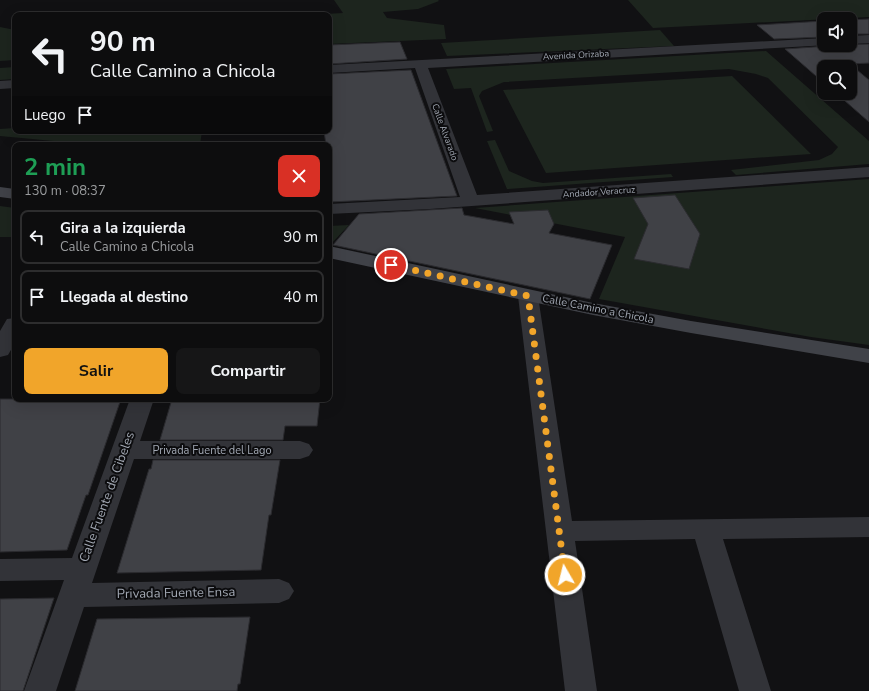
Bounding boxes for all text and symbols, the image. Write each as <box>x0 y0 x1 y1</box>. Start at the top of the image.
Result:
map controls <box>817 12 857 100</box>
button: sound <box>817 12 857 52</box>
text: 90 m <box>90 23 156 61</box>
icon: left <box>24 28 76 80</box>
street label: Avenida Orizaba <box>543 47 610 63</box>
text: Calle Camino a Chicola <box>90 59 276 83</box>
button: search <box>817 60 857 100</box>
street label: Calle Alvarado <box>429 102 461 162</box>
icon: arrive <box>74 104 96 126</box>
text: Luego <box>24 105 66 125</box>
text: 2 min <box>24 151 86 183</box>
button: close <box>278 155 320 197</box>
text: 130 m · 08:37 <box>24 182 106 200</box>
street label: Andador Veracruz <box>562 183 636 201</box>
text: Gira a la izquierda <box>60 218 186 238</box>
icon: left <box>26 226 48 248</box>
text: 90 m <box>283 227 318 247</box>
text: Calle Camino a Chicola <box>60 238 194 256</box>
pin <box>374 248 408 282</box>
icon: arrive <box>380 254 402 276</box>
icon: arrive <box>26 286 48 308</box>
text: Llegada al destino <box>60 287 188 307</box>
text: 40 m <box>283 287 318 307</box>
street label: Calle Camino a Chicola <box>541 291 655 327</box>
button: Salir <box>24 348 168 394</box>
button: Compartir <box>176 348 320 394</box>
street label: Calle Fuente de Cibeles <box>75 429 139 565</box>
street label: Privada Fuente del Lago <box>152 443 272 458</box>
position arrow <box>544 554 586 596</box>
street label: Privada Fuente Ensa <box>117 583 235 603</box>

